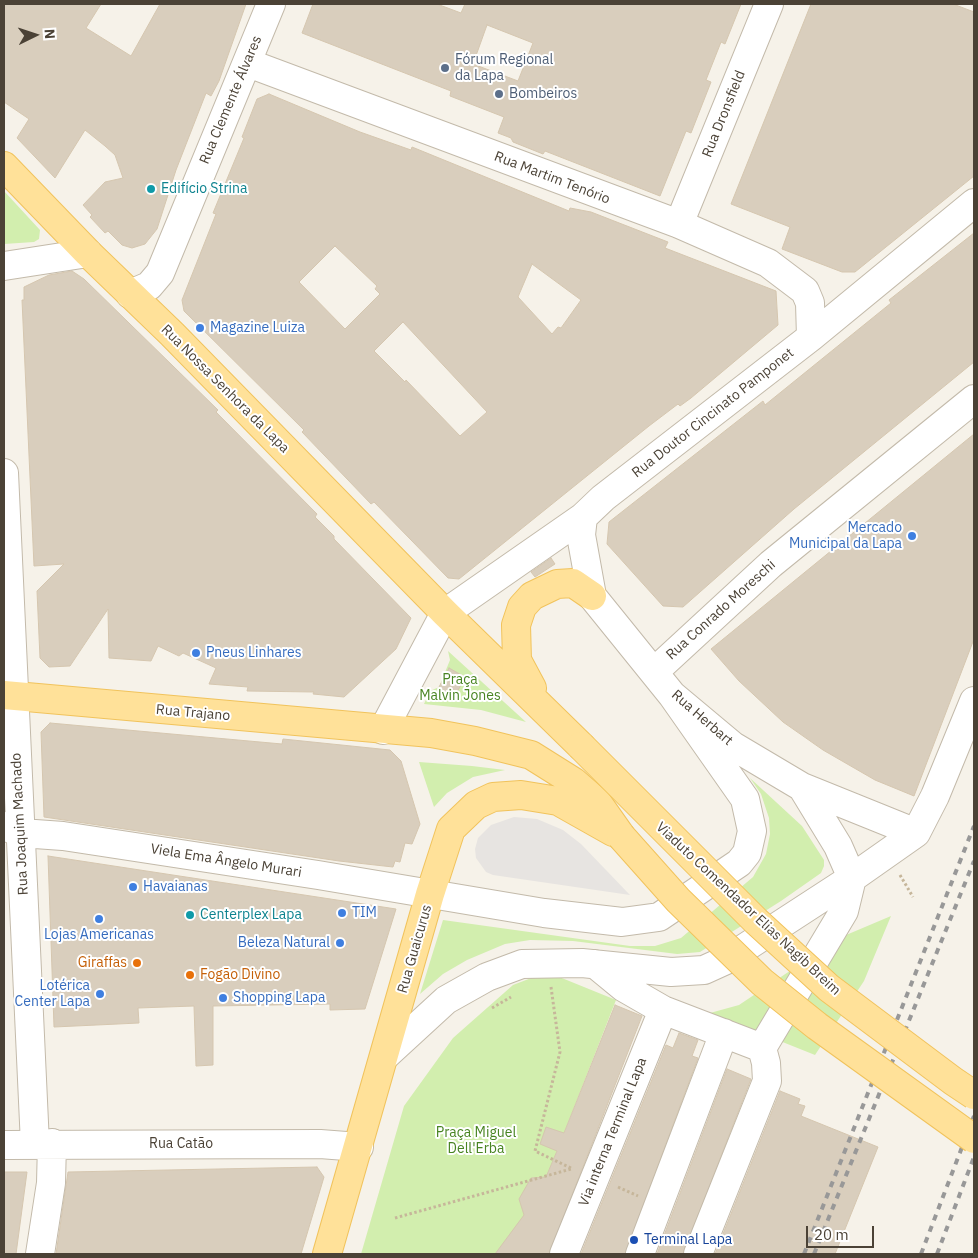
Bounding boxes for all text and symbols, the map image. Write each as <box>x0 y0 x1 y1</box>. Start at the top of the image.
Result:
north arrow <box>10 10 60 60</box>
text: N <box>41 28 59 40</box>
street label: Rua Clemente Álvares <box>196 33 266 167</box>
place label: Fórum Regional da Lapa <box>455 52 553 84</box>
marker: Fórum Regional da Lapa <box>439 62 451 74</box>
street label: Rua Dronsfield <box>699 68 749 160</box>
place label: Bombeiros <box>509 86 577 102</box>
marker: Bombeiros <box>493 88 505 100</box>
street label: Rua Martim Tenório <box>492 148 612 208</box>
place label: Edifício Strina <box>161 181 247 197</box>
marker: Edifício Strina <box>145 183 157 195</box>
place label: Magazine Luiza <box>210 320 305 336</box>
street label: Rua Nossa Senhora da Lapa <box>157 321 293 457</box>
marker: Magazine Luiza <box>194 322 206 334</box>
street label: Rua Doutor Cincinato Pamponet <box>629 345 797 481</box>
place label: Mercado Municipal da Lapa <box>789 520 902 552</box>
marker: Mercado Municipal da Lapa <box>906 530 918 542</box>
street label: Rua Conrado Moreschi <box>663 556 779 664</box>
place label: Pneus Linhares <box>206 645 302 661</box>
marker: Pneus Linhares <box>190 647 202 659</box>
park label: Praça Malvin Jones <box>419 672 501 704</box>
street label: Rua Herbart <box>668 687 736 749</box>
street label: Rua Trajano <box>155 701 231 725</box>
street label: Rua Joaquim Machado <box>8 752 32 896</box>
street label: Viaduto Comendador Elias Nagib Breim <box>652 819 844 999</box>
street label: Viela Ema Ângelo Murari <box>149 841 303 881</box>
place label: Havaianas <box>143 879 208 895</box>
marker: Havaianas <box>127 881 139 893</box>
street label: Rua Guaicurus <box>394 903 436 995</box>
place label: TIM <box>352 905 377 921</box>
place label: Centerplex Lapa <box>200 907 302 923</box>
marker: TIM <box>336 907 348 919</box>
marker: Centerplex Lapa <box>184 909 196 921</box>
marker: Lojas Americanas <box>93 913 105 925</box>
place label: Lojas Americanas <box>44 927 154 943</box>
place label: Beleza Natural <box>238 935 330 951</box>
marker: Beleza Natural <box>334 937 346 949</box>
place label: Giraffas <box>78 955 127 971</box>
marker: Giraffas <box>131 957 143 969</box>
place label: Fogão Divino <box>200 967 280 983</box>
marker: Fogão Divino <box>184 969 196 981</box>
place label: Lotérica Center Lapa <box>15 978 90 1010</box>
marker: Lotérica Center Lapa <box>94 988 106 1000</box>
place label: Shopping Lapa <box>233 990 325 1006</box>
marker: Shopping Lapa <box>217 992 229 1004</box>
street label: Via interna Terminal Lapa <box>575 1055 651 1209</box>
park label: Praça Miguel Dell'Erba <box>436 1125 516 1158</box>
street label: Rua Catão <box>149 1136 213 1152</box>
scale bar <box>808 1216 876 1248</box>
text: 20 m <box>814 1225 849 1244</box>
place label: Terminal Lapa <box>644 1232 732 1248</box>
marker: Terminal Lapa <box>628 1234 640 1246</box>

